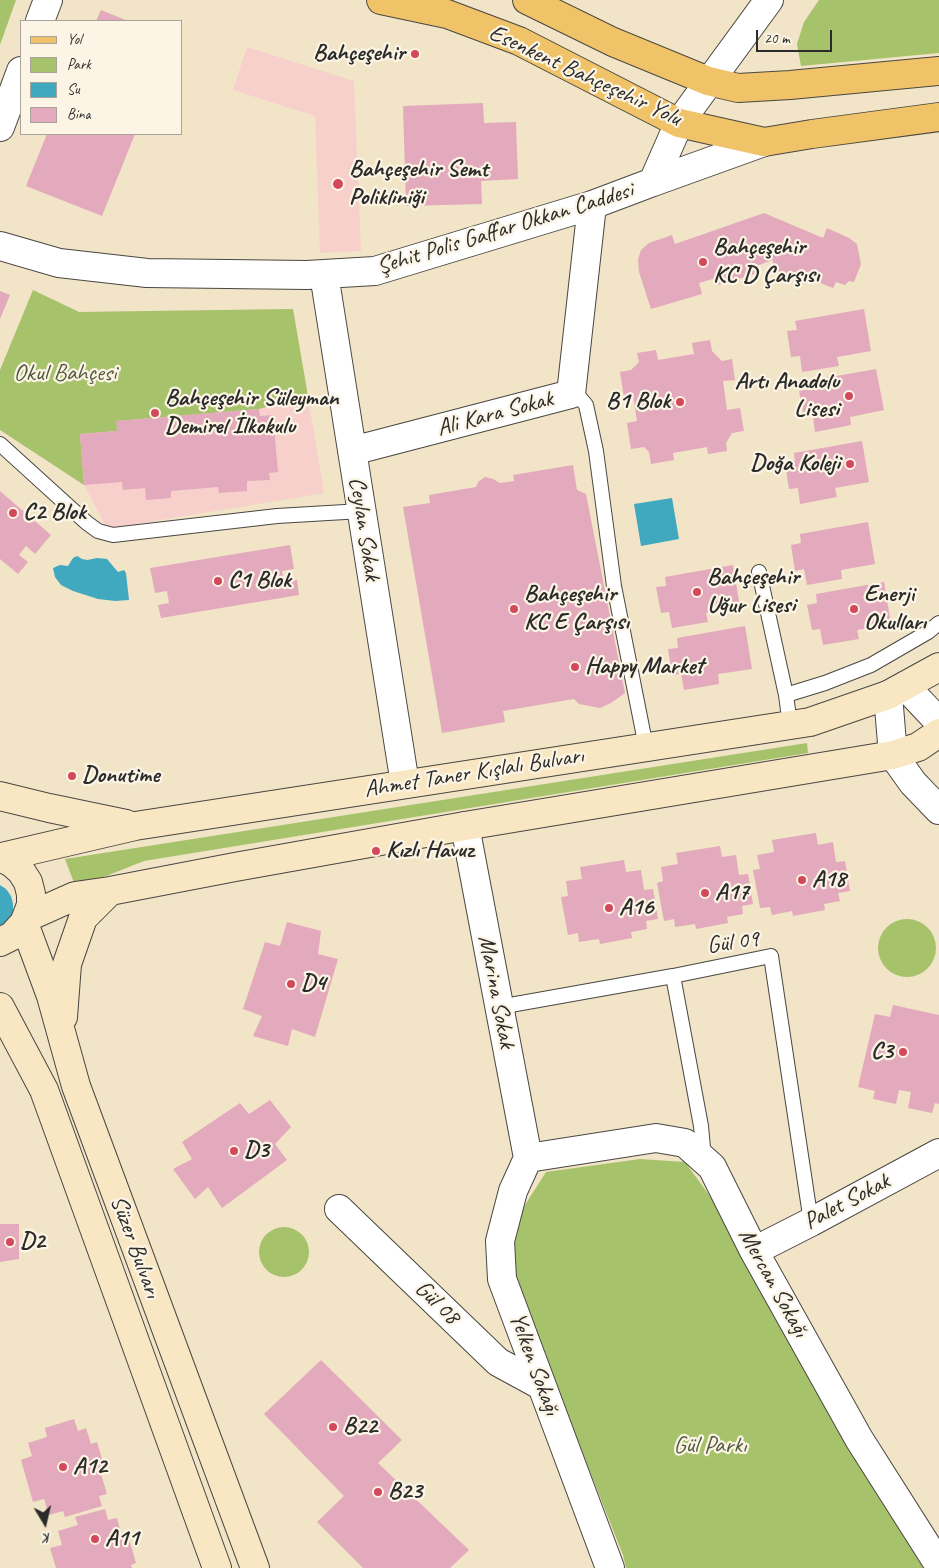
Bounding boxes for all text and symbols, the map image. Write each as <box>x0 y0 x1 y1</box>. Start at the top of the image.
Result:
street label: Esenkent Bahçeşehir Yolu <box>484 19 686 133</box>
legend <box>20 20 182 135</box>
scale bar <box>759 20 835 52</box>
text: 20 m <box>764 29 790 48</box>
text: Yol <box>67 30 82 49</box>
place label: Bahçeşehir <box>313 40 405 68</box>
marker: Bahçeşehir <box>409 48 421 60</box>
text: Park <box>67 55 91 74</box>
text: Su <box>67 80 80 99</box>
text: Bina <box>67 105 91 124</box>
place label: Bahçeşehir Semt Polikliniği <box>349 156 488 212</box>
street label: Şehit Polis Gaffar Okkan Caddesi <box>373 176 637 282</box>
marker: Bahçeşehir Semt Polikliniği <box>331 177 345 191</box>
place label: Bahçeşehir KC D Çarşısı <box>713 234 819 290</box>
marker: Bahçeşehir KC D Çarşısı <box>697 256 709 268</box>
park label: Okul Bahçesi <box>14 360 116 388</box>
place label: Artı Anadolu Lisesi <box>735 368 839 424</box>
place label: Bahçeşehir Süleyman Demirel İlkokulu <box>165 385 339 441</box>
street label: Ali Kara Sokak <box>434 385 556 443</box>
place label: B1 Blok <box>606 388 670 416</box>
marker: Artı Anadolu Lisesi <box>843 390 855 402</box>
marker: B1 Blok <box>674 396 686 408</box>
marker: Bahçeşehir Süleyman Demirel İlkokulu <box>149 407 161 419</box>
place label: Doğa Koleji <box>750 450 840 478</box>
marker: Doğa Koleji <box>844 458 856 470</box>
street label: Ceylan Sokak <box>342 475 386 583</box>
place label: C2 Blok <box>23 499 86 527</box>
marker: C2 Blok <box>7 507 19 519</box>
place label: Bahçeşehir Uğur Lisesi <box>707 564 799 620</box>
place label: C1 Blok <box>228 567 291 595</box>
marker: C1 Blok <box>212 575 224 587</box>
place label: Bahçeşehir KC E Çarşısı <box>524 581 629 637</box>
place label: Enerji Okulları <box>864 581 926 637</box>
marker: Bahçeşehir Uğur Lisesi <box>691 586 703 598</box>
marker: Bahçeşehir KC E Çarşısı <box>508 603 520 615</box>
marker: Enerji Okulları <box>848 603 860 615</box>
place label: Happy Market <box>585 653 703 681</box>
marker: Happy Market <box>569 661 581 673</box>
street label: Ahmet Taner Kışlalı Bulvarı <box>362 741 586 805</box>
place label: Donutime <box>82 762 159 790</box>
marker: Donutime <box>66 770 78 782</box>
place label: Kızlı Havuz <box>386 837 473 865</box>
marker: Kızlı Havuz <box>370 845 382 857</box>
place label: A18 <box>812 866 846 894</box>
marker: A18 <box>796 874 808 886</box>
place label: A17 <box>715 879 749 907</box>
marker: A17 <box>699 887 711 899</box>
place label: A16 <box>619 894 653 922</box>
marker: A16 <box>603 902 615 914</box>
street label: Gül 09 <box>705 925 761 961</box>
street label: Marina Sokak <box>471 933 521 1051</box>
place label: D4 <box>301 970 326 998</box>
marker: D4 <box>285 978 297 990</box>
place label: C3 <box>871 1038 893 1066</box>
marker: C3 <box>897 1046 909 1058</box>
place label: D3 <box>244 1137 269 1165</box>
marker: D3 <box>228 1145 240 1157</box>
street label: Palet Sokak <box>799 1167 895 1237</box>
street label: Süzer Bulvarı <box>103 1192 167 1302</box>
street label: Mercan Sokağı <box>731 1224 815 1342</box>
place label: D2 <box>20 1228 45 1256</box>
marker: D2 <box>4 1236 16 1248</box>
street label: Gül 08 <box>408 1275 466 1331</box>
street label: Yelken Sokağı <box>502 1309 566 1419</box>
place label: B22 <box>343 1413 377 1441</box>
marker: B22 <box>327 1421 339 1433</box>
park label: Gül Parkı <box>674 1432 746 1460</box>
place label: A12 <box>73 1453 107 1481</box>
marker: A12 <box>57 1461 69 1473</box>
place label: B23 <box>388 1478 422 1506</box>
marker: B23 <box>372 1486 384 1498</box>
north arrow <box>20 1498 70 1548</box>
place label: A11 <box>105 1525 139 1553</box>
text: K <box>43 1529 52 1547</box>
marker: A11 <box>89 1533 101 1545</box>

